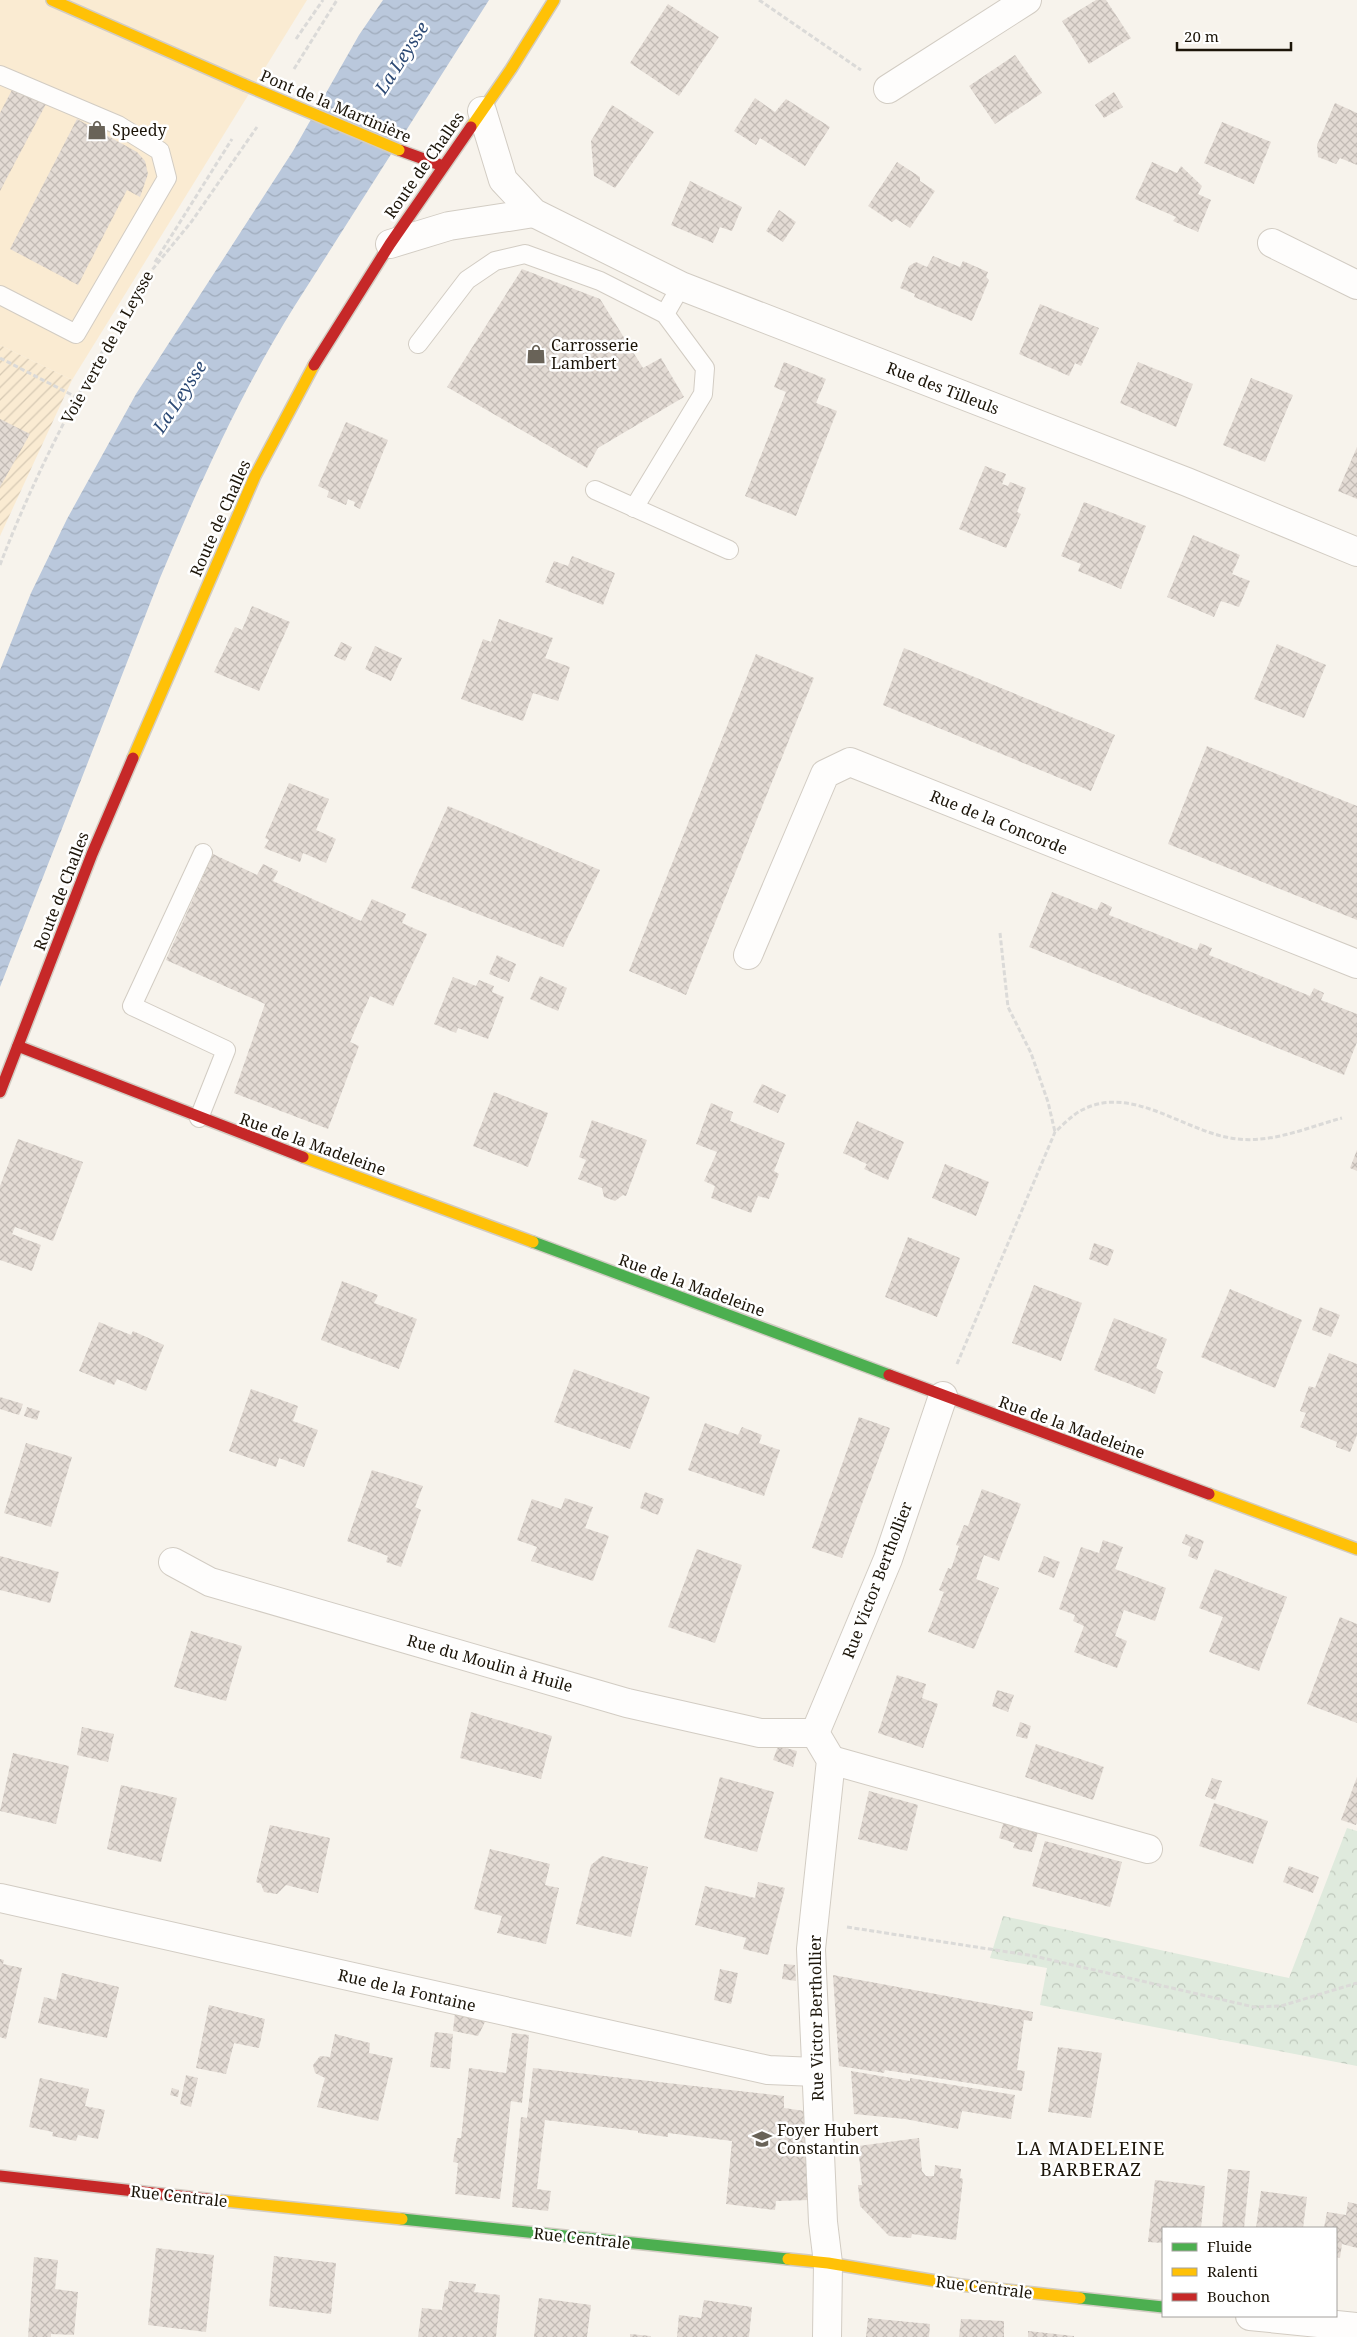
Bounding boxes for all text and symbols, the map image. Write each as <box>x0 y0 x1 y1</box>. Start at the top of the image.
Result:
water label: La Leysse <box>368 17 433 99</box>
scale bar <box>1177 20 1291 52</box>
text: 20 m <box>1184 26 1219 46</box>
street label: Pont de la Martinière <box>257 64 415 148</box>
street label: Route de Challes <box>379 107 469 223</box>
shop icon: Speedy <box>86 119 108 141</box>
place label: Speedy <box>112 119 167 141</box>
street label: Voie verte de la Leysse <box>56 267 158 427</box>
place label: Carrosserie Lambert <box>551 334 638 374</box>
shop icon: Carrosserie Lambert <box>525 343 547 365</box>
water label: La Leysse <box>146 356 211 438</box>
street label: Rue des Tilleuls <box>884 356 1002 420</box>
street label: Route de Challes <box>184 456 256 580</box>
street label: Rue de la Concorde <box>927 784 1071 860</box>
street label: Route de Challes <box>28 828 94 954</box>
street label: Rue de la Madeleine <box>237 1107 389 1181</box>
street label: Rue de la Madeleine <box>616 1248 768 1322</box>
street label: Rue de la Madeleine <box>996 1390 1148 1464</box>
street label: Rue Victor Berthollier <box>837 1498 917 1662</box>
street label: Rue du Moulin à Huile <box>405 1629 575 1697</box>
street label: Rue Victor Berthollier <box>804 1934 828 2101</box>
street label: Rue de la Fontaine <box>336 1963 478 2017</box>
place label: Foyer Hubert Constantin <box>777 2119 879 2159</box>
school or university icon: Foyer Hubert Constantin <box>751 2128 773 2150</box>
district label: LA MADELEINE BARBERAZ <box>1017 2136 1165 2181</box>
street label: Rue Centrale <box>129 2180 229 2212</box>
street label: Rue Centrale <box>532 2222 632 2254</box>
legend <box>1162 2227 1337 2317</box>
text: Fluide <box>1207 2236 1252 2256</box>
text: Ralenti <box>1207 2261 1258 2281</box>
street label: Rue Centrale <box>934 2270 1034 2304</box>
text: Bouchon <box>1207 2286 1271 2306</box>

